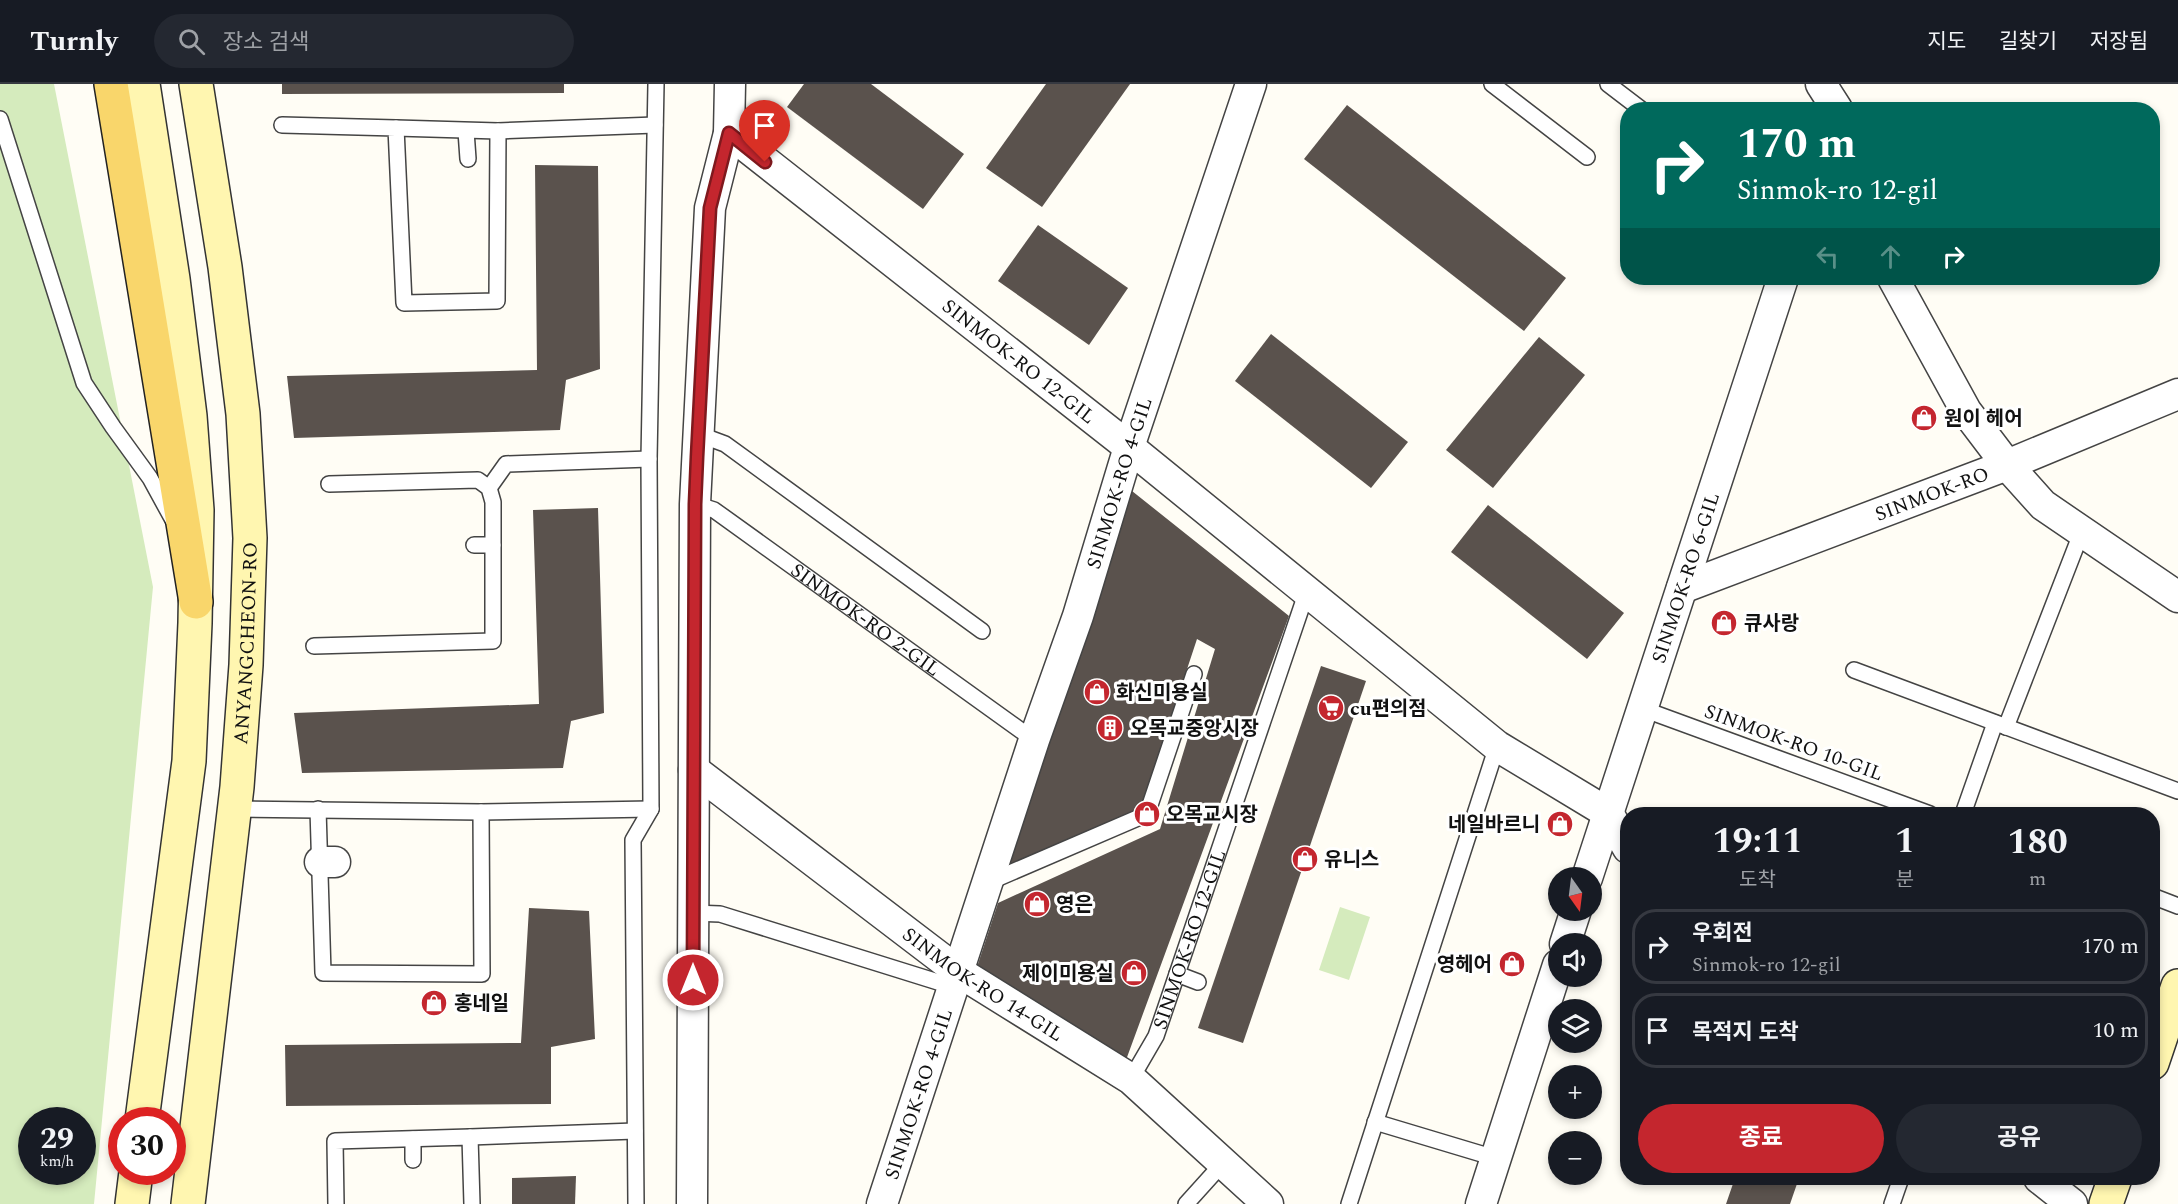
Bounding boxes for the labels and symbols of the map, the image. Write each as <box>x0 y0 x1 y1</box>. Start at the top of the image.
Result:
pin <box>739 100 790 162</box>
street label: SINMOK-RO 12-GIL <box>935 292 1102 432</box>
street label: SINMOK-RO 4-GIL <box>1079 393 1161 573</box>
shop icon: 원이 헤어 <box>1909 403 1939 433</box>
place label: 원이 헤어 <box>1944 404 2023 434</box>
street label: SINMOK-RO <box>1871 459 1994 530</box>
street label: SINMOK-RO 6-GIL <box>1644 488 1728 667</box>
street label: ANYANGCHEON-RO <box>226 541 266 746</box>
street label: SINMOK-RO 2-GIL <box>784 556 947 684</box>
shop icon: 큐사랑 <box>1709 608 1739 638</box>
place label: 큐사랑 <box>1744 609 1799 639</box>
shop icon: 화신미용실 <box>1082 677 1112 707</box>
place label: 화신미용실 <box>1116 678 1208 708</box>
supermarket icon: cu편의점 <box>1316 693 1346 723</box>
place label: cu편의점 <box>1350 694 1427 724</box>
street label: SINMOK-RO 10-GIL <box>1700 697 1887 789</box>
building icon: 오목교중앙시장 <box>1095 713 1125 743</box>
place label: 오목교중앙시장 <box>1130 714 1259 744</box>
shop icon: 오목교시장 <box>1132 799 1162 829</box>
place label: 오목교시장 <box>1166 800 1258 830</box>
shop icon: 네일바르니 <box>1545 809 1575 839</box>
place label: 네일바르니 <box>1448 810 1540 840</box>
shop icon: 유니스 <box>1290 844 1320 874</box>
street label: SINMOK-RO 12-GIL <box>1145 845 1234 1034</box>
place label: 유니스 <box>1324 845 1379 875</box>
north arrow <box>1548 867 1602 921</box>
shop icon: 영은 <box>1022 889 1052 919</box>
place label: 영은 <box>1056 890 1093 920</box>
street label: SINMOK-RO 14-GIL <box>896 920 1069 1050</box>
position arrow <box>661 948 725 1012</box>
shop icon: 영헤어 <box>1497 949 1527 979</box>
place label: 영헤어 <box>1437 950 1492 980</box>
shop icon: 제이미용실 <box>1119 958 1149 988</box>
place label: 제이미용실 <box>1022 959 1114 989</box>
shop icon: 홍네일 <box>419 988 449 1018</box>
place label: 홍네일 <box>454 989 509 1019</box>
street label: SINMOK-RO 4-GIL <box>877 1005 961 1184</box>
speed limit sign: 30 <box>108 1107 186 1185</box>

